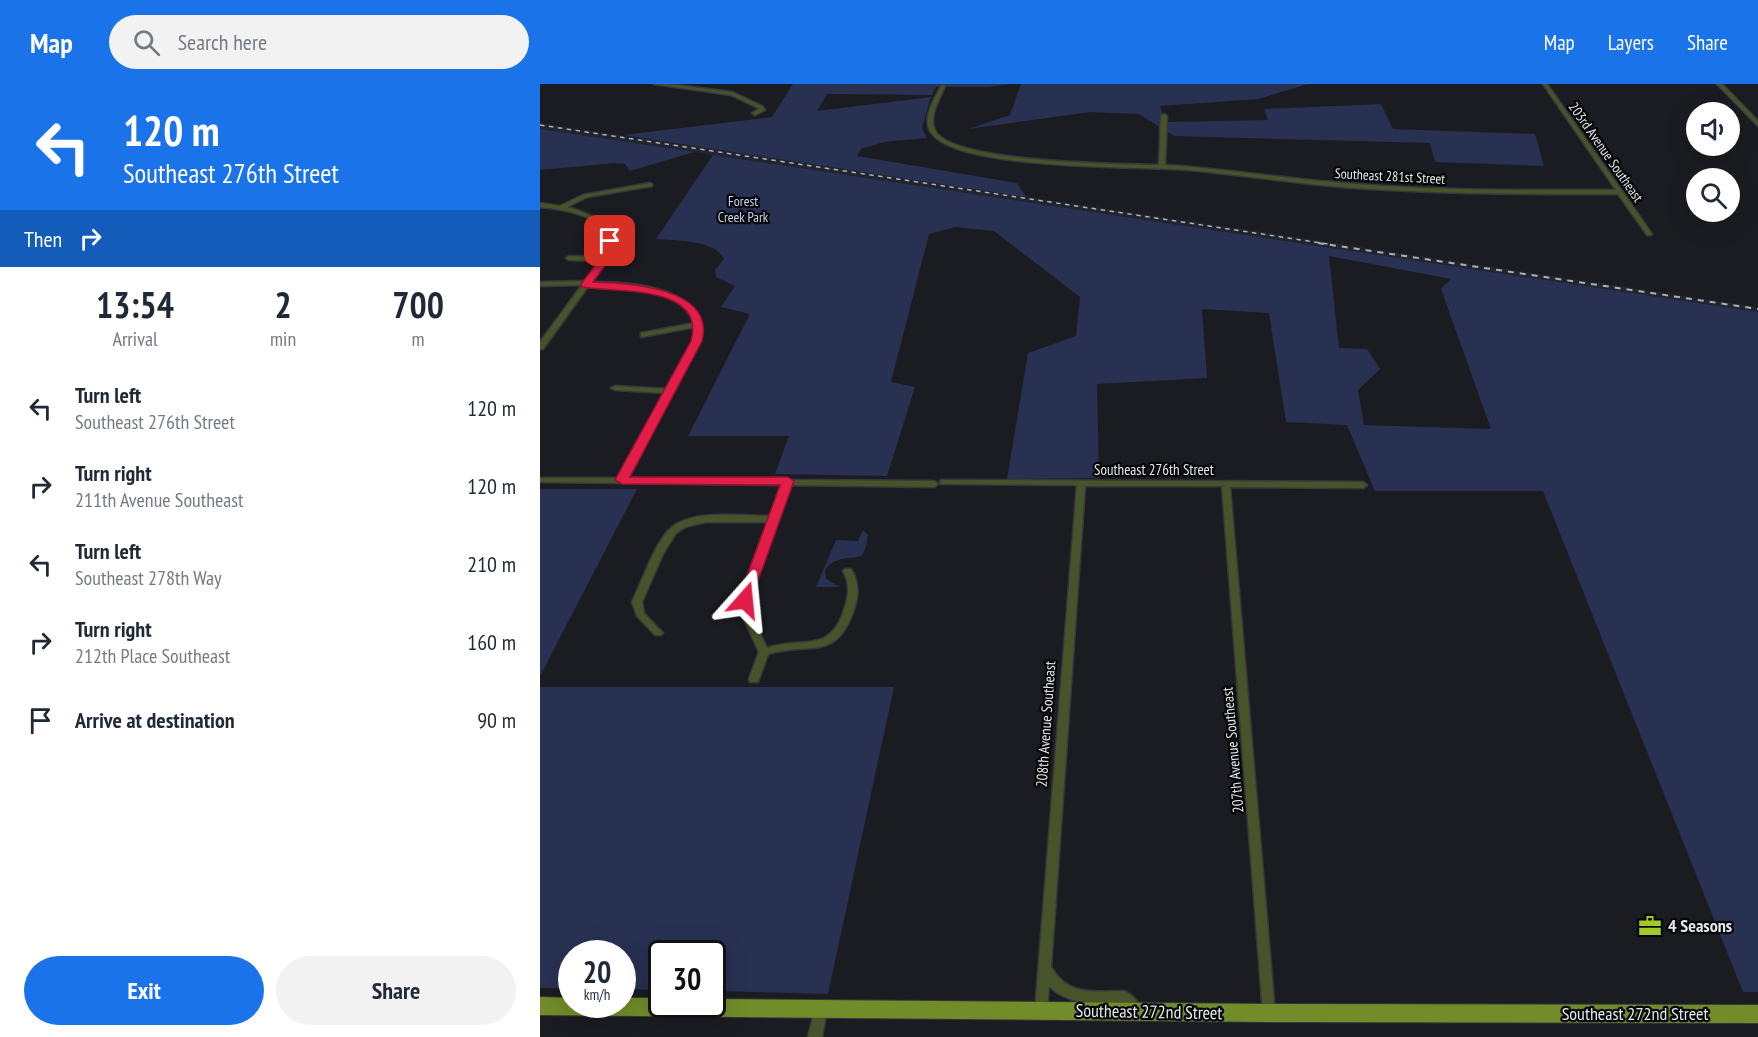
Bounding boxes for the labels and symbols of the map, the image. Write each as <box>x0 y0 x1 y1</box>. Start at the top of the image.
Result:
street label: 203rd Avenue Southeast <box>1565 99 1647 206</box>
street label: Southeast 281st Street <box>1334 164 1446 188</box>
park label: Forest Creek Park <box>718 192 769 226</box>
pin <box>584 215 635 266</box>
street label: Southeast 276th Street <box>1094 460 1214 479</box>
position arrow <box>713 568 777 632</box>
street label: 208th Avenue Southeast <box>1032 660 1059 788</box>
street label: 207th Avenue Southeast <box>1218 686 1247 814</box>
office icon: 4 Seasons <box>1637 913 1663 939</box>
place label: 4 Seasons <box>1668 914 1732 937</box>
speed limit sign: 30 <box>648 940 726 1018</box>
street label: Southeast 272nd Street <box>1075 999 1223 1024</box>
street label: Southeast 272nd Street <box>1562 1002 1708 1025</box>

